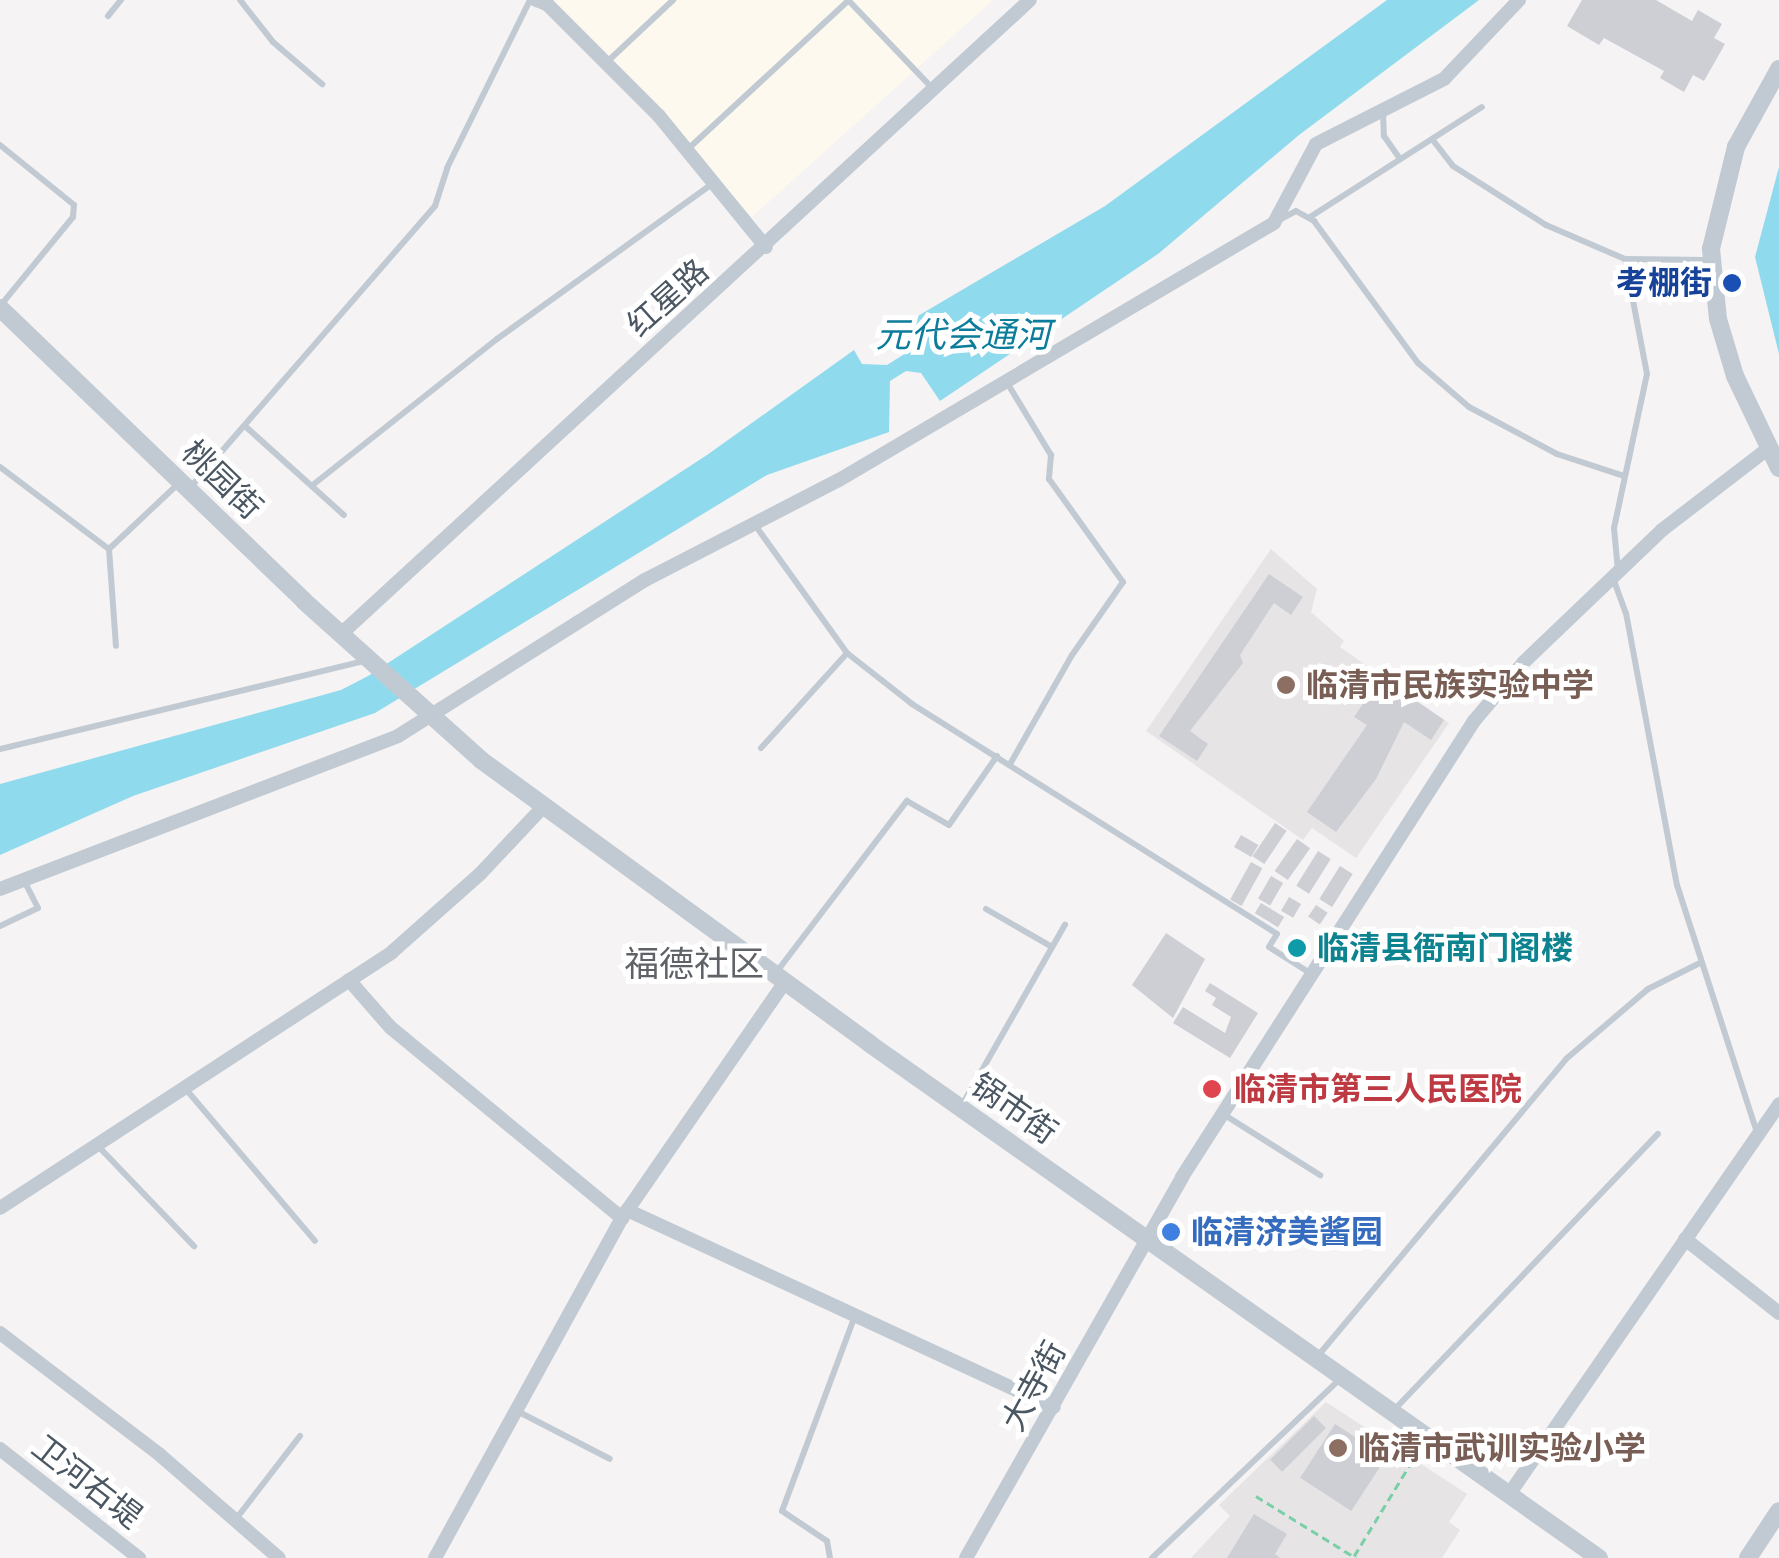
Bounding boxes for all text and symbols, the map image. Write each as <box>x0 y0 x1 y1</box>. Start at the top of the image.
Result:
street label: 红星路 <box>619 252 717 344</box>
place label: 考棚街 <box>1616 264 1712 302</box>
marker: 考棚街 <box>1721 272 1743 294</box>
water label: 元代会通河 <box>876 315 1050 357</box>
street label: 桃园街 <box>174 433 270 527</box>
place label: 临清市民族实验中学 <box>1306 666 1594 704</box>
marker: 临清市民族实验中学 <box>1275 674 1297 696</box>
place label: 临清县衙南门阁楼 <box>1317 929 1573 967</box>
marker: 临清县衙南门阁楼 <box>1286 937 1308 959</box>
district label: 福德社区 <box>624 944 764 986</box>
street label: 锅市街 <box>964 1066 1064 1152</box>
place label: 临清市第三人民医院 <box>1234 1070 1522 1108</box>
marker: 临清市第三人民医院 <box>1199 1076 1225 1102</box>
place label: 临清济美酱园 <box>1191 1213 1383 1251</box>
marker: 临清济美酱园 <box>1160 1221 1182 1243</box>
street label: 大寺街 <box>994 1335 1074 1437</box>
street label: 卫河右堤 <box>25 1427 149 1537</box>
place label: 临清市武训实验小学 <box>1358 1429 1646 1467</box>
marker: 临清市武训实验小学 <box>1327 1437 1349 1459</box>

